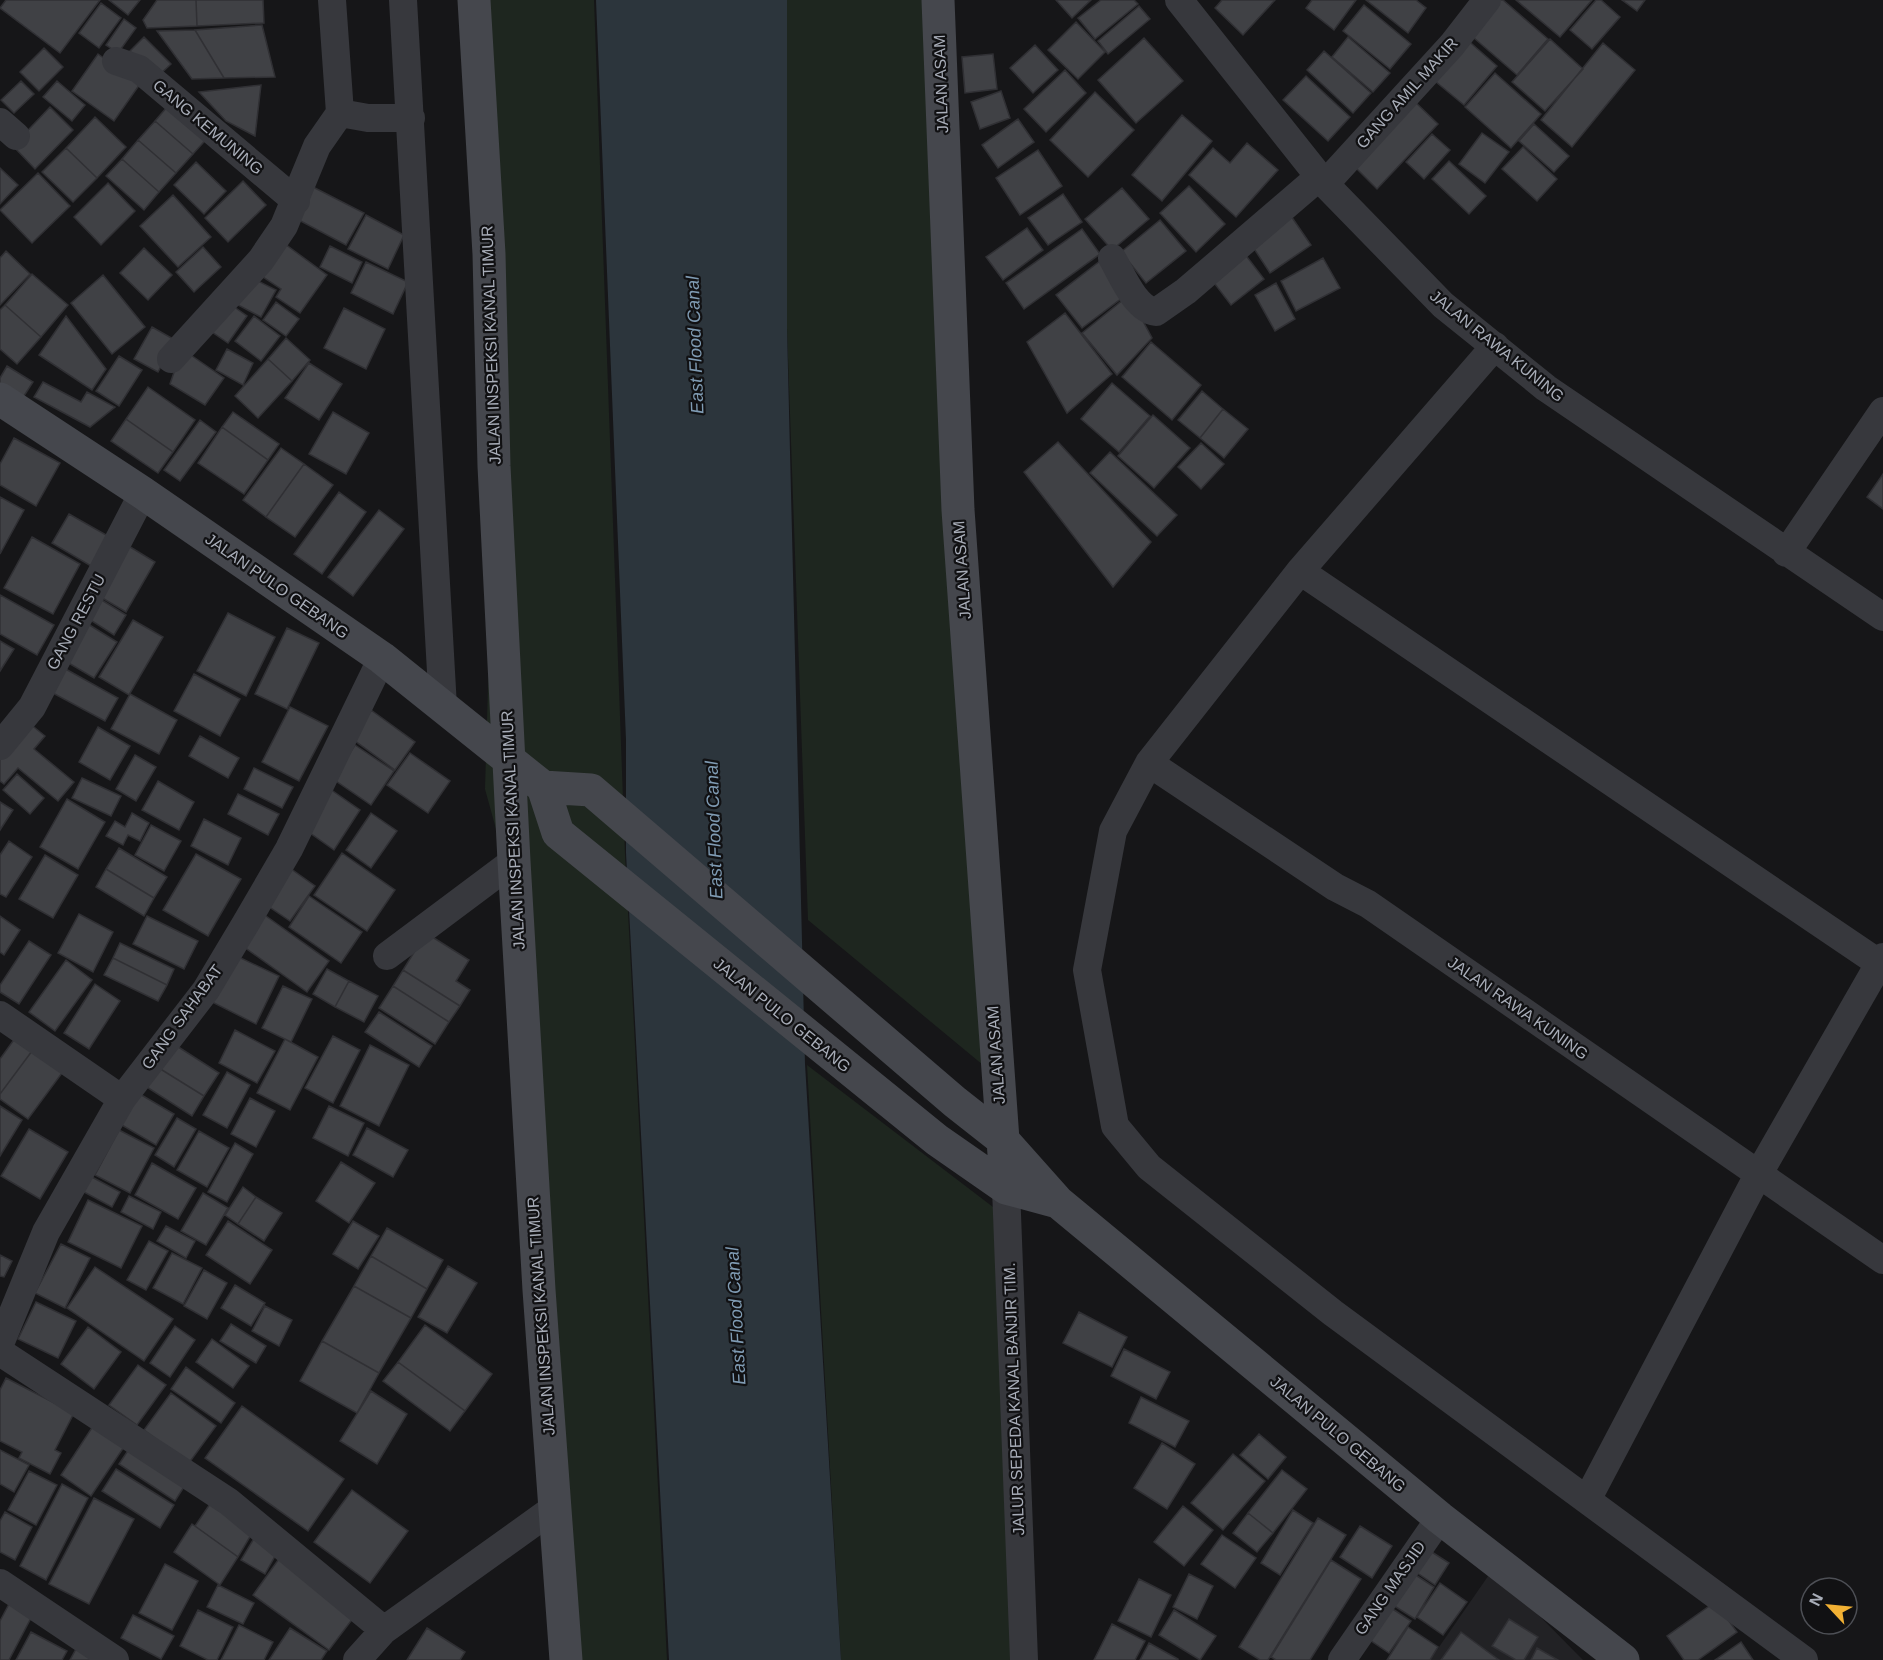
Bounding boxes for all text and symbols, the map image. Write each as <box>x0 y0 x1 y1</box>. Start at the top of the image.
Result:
street label: JALAN ASAM <box>931 34 951 134</box>
street label: GANG AMIL MAKIR <box>1353 34 1461 152</box>
street label: GANG KEMUNING <box>150 76 266 178</box>
street label: JALAN INSPEKSI KANAL TIMUR <box>478 225 504 465</box>
water label: East Flood Canal <box>683 275 707 414</box>
street label: JALAN RAWA KUNING <box>1427 287 1567 405</box>
street label: JALAN ASAM <box>950 520 974 620</box>
street label: JALAN PULO GEBANG <box>202 530 352 642</box>
street label: GANG RESTU <box>44 571 108 673</box>
street label: JALAN INSPEKSI KANAL TIMUR <box>498 710 528 950</box>
water label: East Flood Canal <box>702 760 726 899</box>
street label: JALAN RAWA KUNING <box>1445 953 1591 1063</box>
street label: JALAN PULO GEBANG <box>710 955 854 1075</box>
street label: GANG SAHABAT <box>138 961 226 1073</box>
street label: JALAN ASAM <box>984 1005 1008 1105</box>
street label: JALAN INSPEKSI KANAL TIMUR <box>524 1196 558 1436</box>
water label: East Flood Canal <box>722 1246 750 1385</box>
street label: JALUR SEPEDA KANAL BANJIR TIM. <box>1001 1262 1027 1536</box>
street label: JALAN PULO GEBANG <box>1267 1373 1409 1495</box>
street label: GANG MASJID <box>1351 1538 1429 1638</box>
north arrow <box>1799 1576 1859 1636</box>
text: N <box>1806 1591 1826 1609</box>

